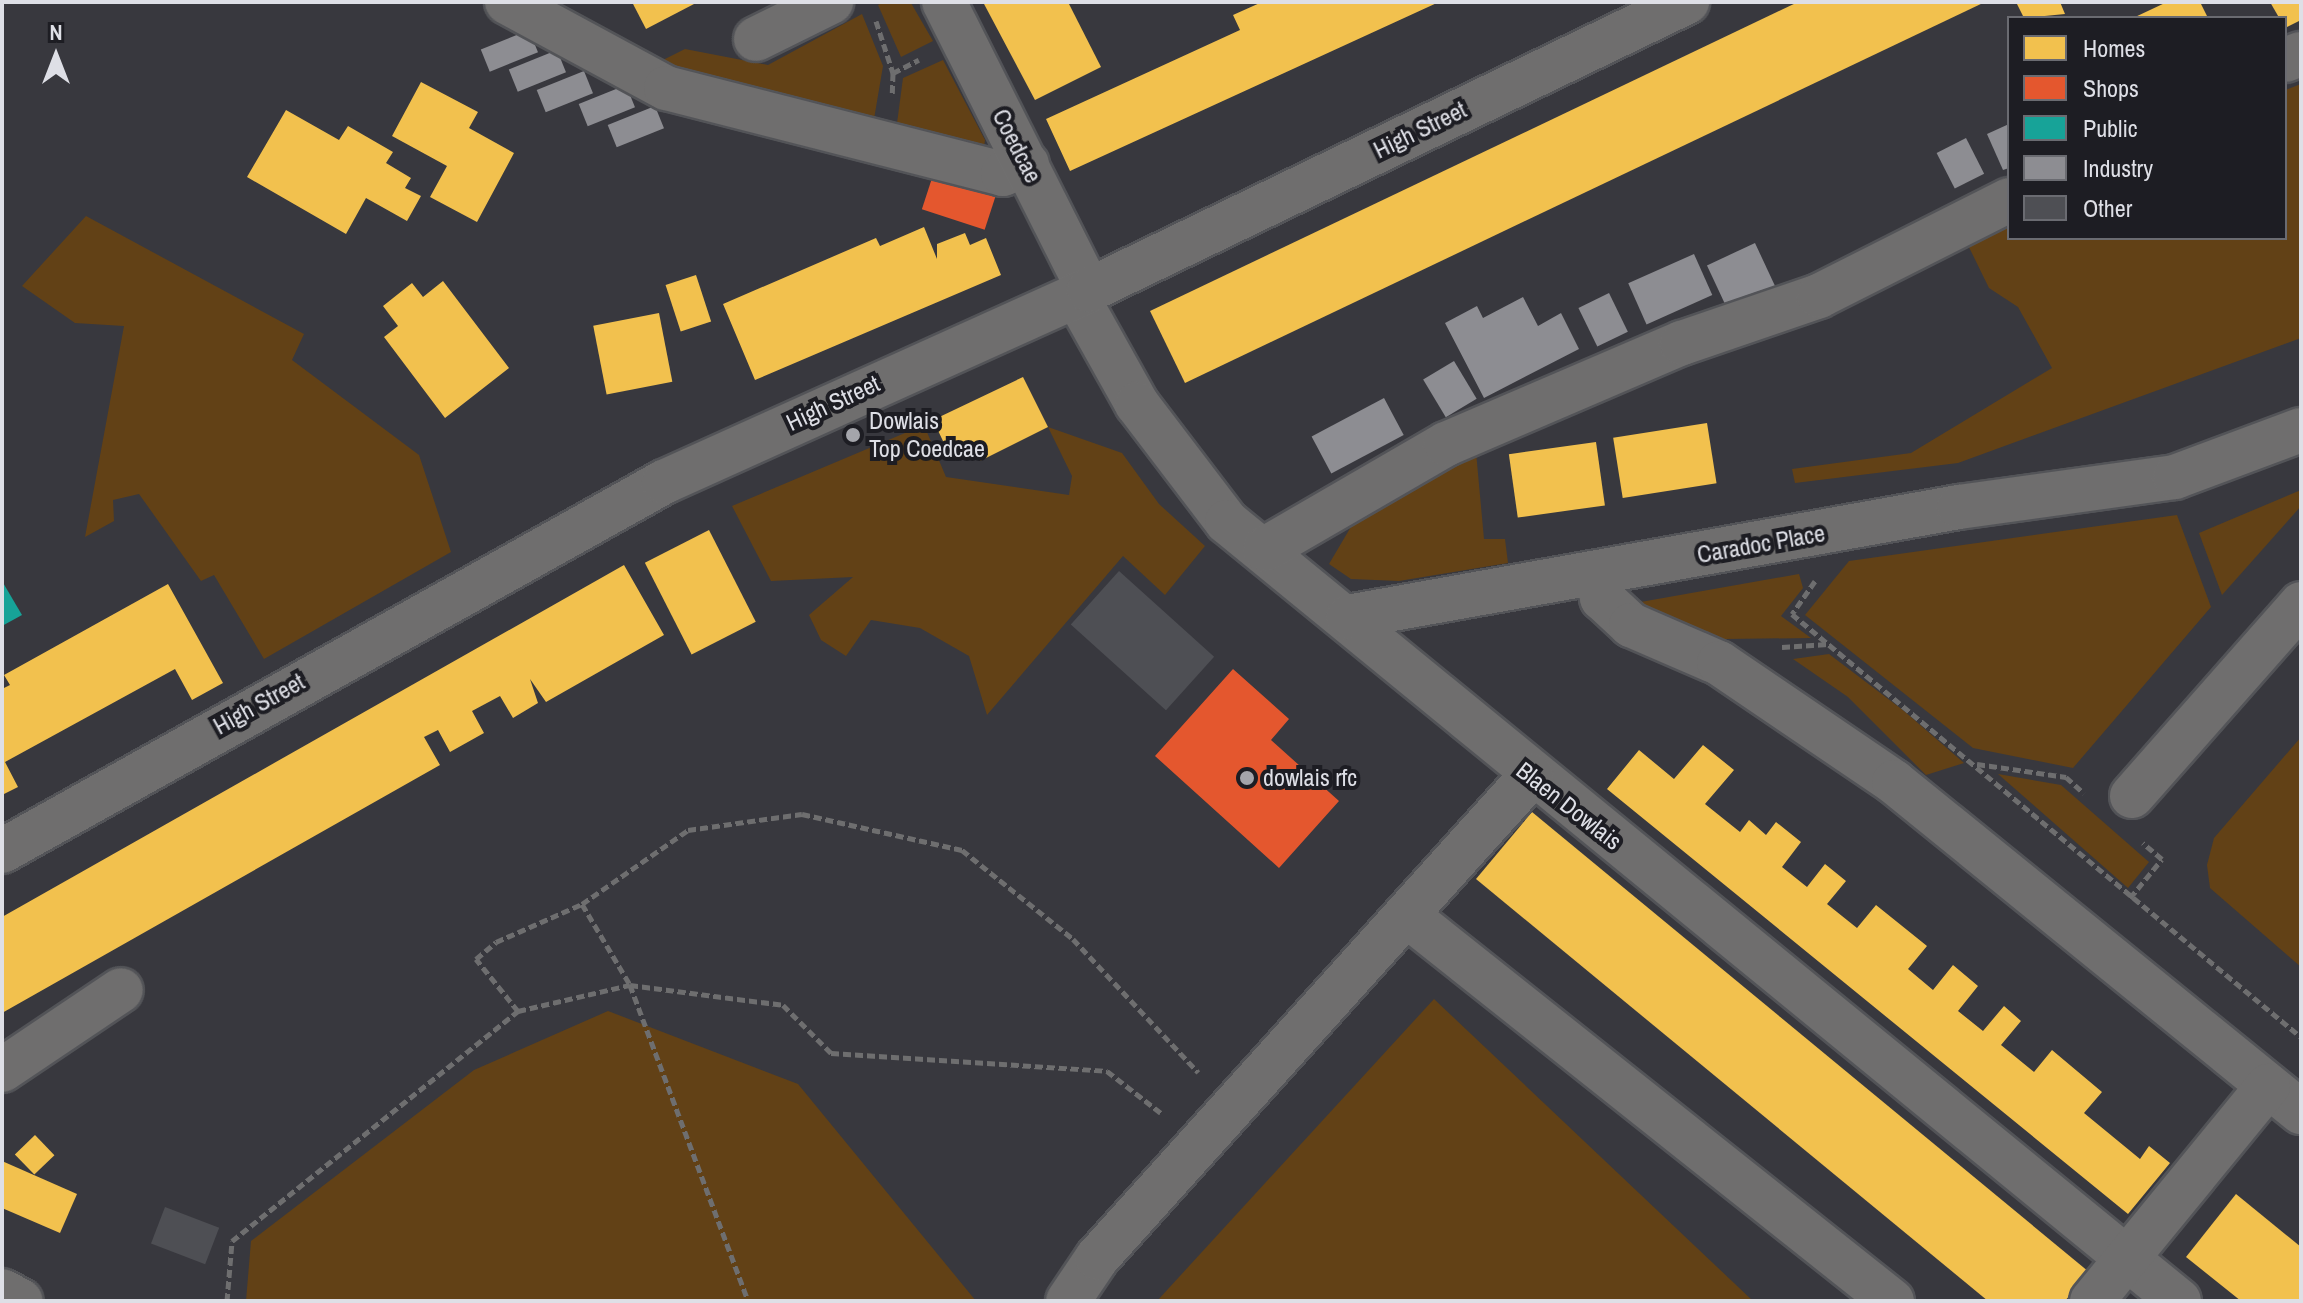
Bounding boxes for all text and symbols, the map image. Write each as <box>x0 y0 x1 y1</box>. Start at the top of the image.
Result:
north arrow <box>16 16 96 96</box>
legend <box>2007 16 2287 240</box>
text: N <box>49 17 63 47</box>
text: Homes <box>2083 32 2145 64</box>
text: Shops <box>2083 72 2139 104</box>
street label: High Street <box>1369 95 1471 165</box>
street label: Coedcae <box>986 104 1048 188</box>
text: Public <box>2083 112 2138 144</box>
text: Industry <box>2083 152 2153 184</box>
text: Other <box>2083 192 2132 224</box>
street label: High Street <box>782 369 884 437</box>
place label: Dowlais Top Coedcae <box>869 407 985 463</box>
marker: Dowlais Top Coedcae <box>844 426 862 444</box>
street label: Caradoc Place <box>1695 519 1827 569</box>
street label: High Street <box>208 667 310 741</box>
street label: Blaen Dowlais <box>1511 756 1627 856</box>
place label: dowlais rfc <box>1263 764 1357 792</box>
marker: dowlais rfc <box>1238 769 1256 787</box>

